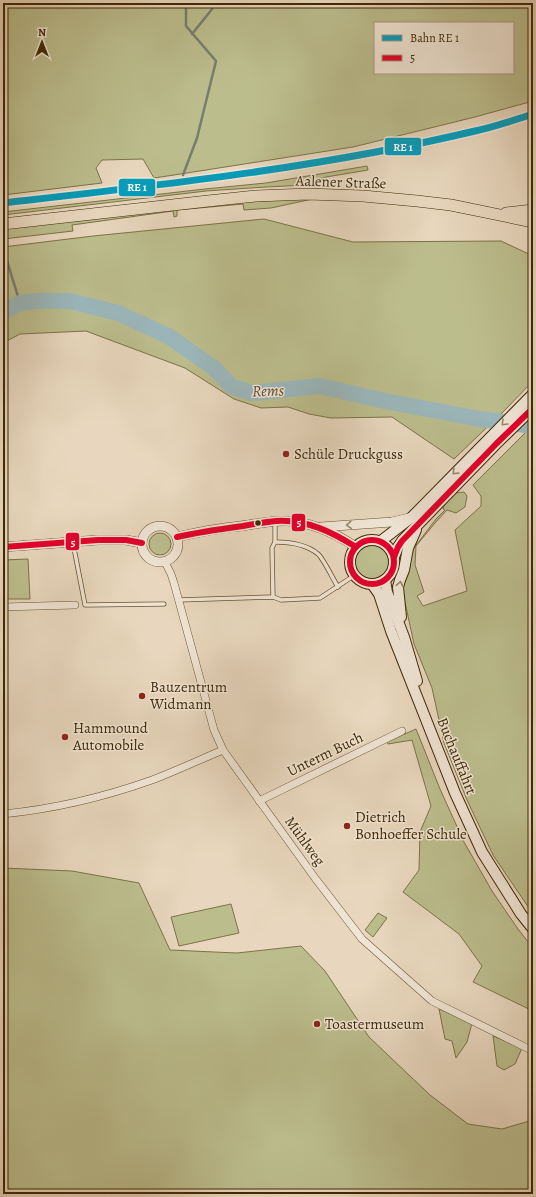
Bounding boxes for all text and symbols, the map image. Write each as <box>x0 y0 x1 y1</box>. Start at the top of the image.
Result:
north arrow <box>22 22 62 62</box>
legend <box>374 22 514 74</box>
text: N <box>38 25 46 40</box>
text: Bahn RE 1 <box>410 30 459 46</box>
text: 5 <box>410 50 415 66</box>
line badge: RE 1 <box>384 137 422 156</box>
text: RE 1 <box>393 140 413 155</box>
street label: Aalener Straße <box>294 170 387 194</box>
line badge: RE 1 <box>118 178 156 197</box>
text: RE 1 <box>127 180 147 195</box>
water label: Rems <box>252 379 285 403</box>
one-way arrow <box>501 418 509 426</box>
place label: Schüle Druckguss <box>294 444 403 464</box>
marker: Schüle Druckguss <box>281 449 291 459</box>
one-way arrow <box>452 467 460 475</box>
line badge: 5 <box>291 513 306 532</box>
text: 5 <box>297 515 302 530</box>
unlabelled marker <box>253 518 263 528</box>
one-way arrow <box>346 521 352 530</box>
line badge: 5 <box>65 532 80 551</box>
text: 5 <box>71 535 76 550</box>
one-way arrow <box>395 581 403 587</box>
place label: Bauzentrum Widmann <box>149 677 228 714</box>
marker: Bauzentrum Widmann <box>137 691 147 701</box>
street label: Buchauffahrt <box>432 714 482 798</box>
place label: Hammound Automobile <box>72 718 149 755</box>
street label: Unterm Buch <box>284 727 366 781</box>
marker: Hammound Automobile <box>60 732 70 742</box>
place label: Dietrich Bonhoeffer Schule <box>355 807 467 844</box>
street label: Mühlweg <box>280 812 330 870</box>
marker: Dietrich Bonhoeffer Schule <box>342 821 352 831</box>
place label: Toastermuseum <box>325 1014 425 1034</box>
marker: Toastermuseum <box>312 1019 322 1029</box>

